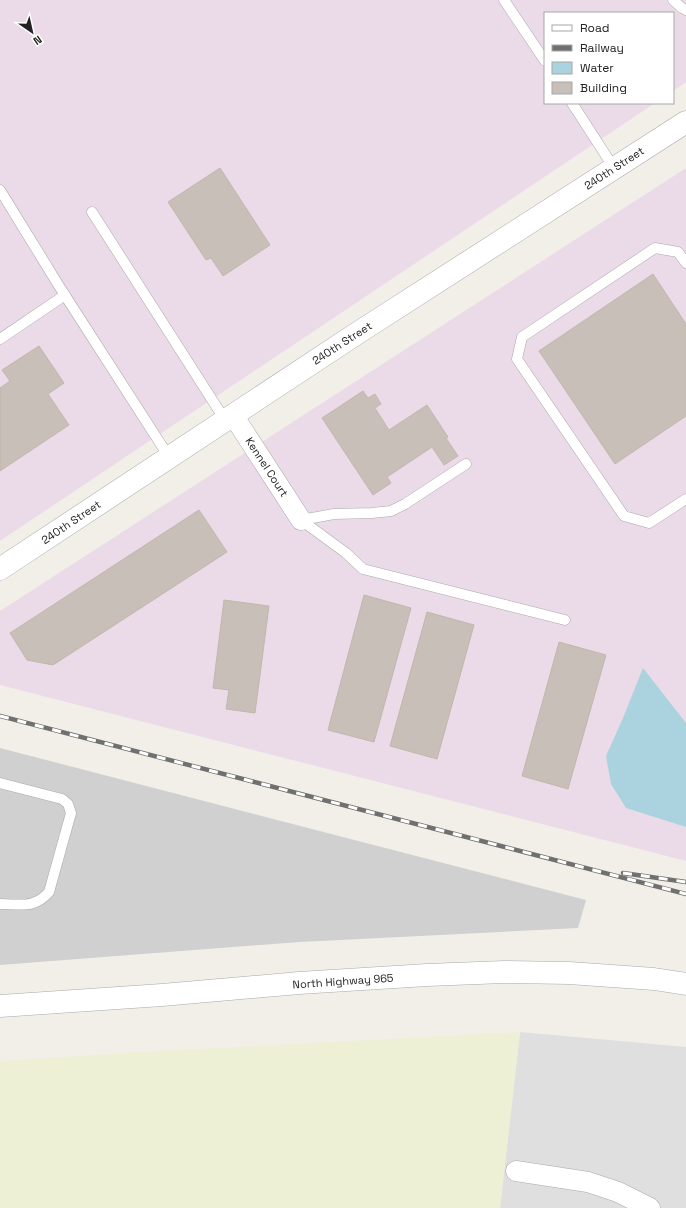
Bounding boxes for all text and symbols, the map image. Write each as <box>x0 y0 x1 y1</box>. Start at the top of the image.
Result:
north arrow <box>12 12 52 52</box>
legend <box>544 12 674 104</box>
text: Road <box>580 20 609 36</box>
text: N <box>31 32 45 48</box>
text: Railway <box>580 40 624 56</box>
text: Water <box>580 60 614 76</box>
text: Building <box>580 80 627 96</box>
street label: 240th Street <box>581 143 647 193</box>
street label: 240th Street <box>309 318 375 368</box>
street label: Kennel Court <box>243 435 291 499</box>
street label: 240th Street <box>39 497 103 547</box>
street label: North Highway 965 <box>292 970 394 992</box>

